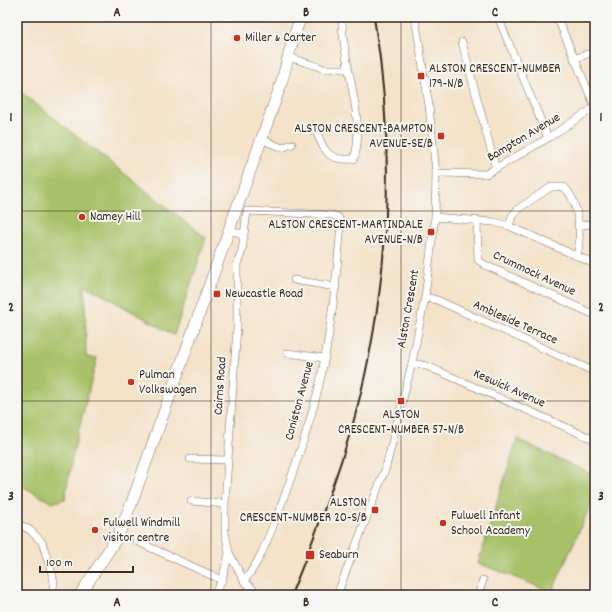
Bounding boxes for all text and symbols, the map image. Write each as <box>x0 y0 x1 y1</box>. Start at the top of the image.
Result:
text: A <box>113 4 121 23</box>
text: B <box>303 4 309 23</box>
text: C <box>492 4 499 23</box>
place label: Miller & Carter <box>245 29 316 48</box>
marker: Miller & Carter <box>232 33 242 43</box>
place label: ALSTON CRESCENT-NUMBER 179-N/B <box>429 60 561 94</box>
marker: ALSTON CRESCENT-NUMBER 179-N/B <box>416 71 426 81</box>
text: 1 <box>10 109 13 128</box>
street label: Bampton Avenue <box>484 109 564 167</box>
text: 1 <box>600 109 603 128</box>
place label: ALSTON CRESCENT-BAMPTON AVENUE-SE/B <box>294 120 433 154</box>
marker: ALSTON CRESCENT-BAMPTON AVENUE-SE/B <box>436 131 446 141</box>
place label: Namey Hill <box>90 208 141 227</box>
marker: Namey Hill <box>77 212 87 222</box>
place label: ALSTON CRESCENT-MARTINDALE AVENUE-N/B <box>268 216 423 250</box>
marker: ALSTON CRESCENT-MARTINDALE AVENUE-N/B <box>426 227 436 237</box>
street label: Crummock Avenue <box>489 246 579 302</box>
street label: Alston Crescent <box>393 268 425 350</box>
place label: Newcastle Road <box>225 285 303 304</box>
marker: Newcastle Road <box>212 289 222 299</box>
street label: Ambleside Terrace <box>470 296 561 350</box>
text: 2 <box>8 299 14 318</box>
text: 2 <box>598 299 604 318</box>
street label: Cairns Road <box>209 356 233 416</box>
street label: Coniston Avenue <box>280 359 320 443</box>
street label: Keswick Avenue <box>470 365 548 413</box>
place label: Pulman Volkswagen <box>139 366 197 400</box>
marker: Pulman Volkswagen <box>126 377 136 387</box>
marker: ALSTON CRESCENT-NUMBER 57-N/B <box>396 396 406 406</box>
place label: ALSTON CRESCENT-NUMBER 57-N/B <box>338 406 464 440</box>
text: 3 <box>8 488 14 507</box>
text: 3 <box>598 488 604 507</box>
place label: ALSTON CRESCENT-NUMBER 20-S/B <box>240 494 367 528</box>
marker: ALSTON CRESCENT-NUMBER 20-S/B <box>370 505 380 515</box>
place label: Fulwell Infant School Academy <box>451 507 531 541</box>
place label: Fulwell Windmill visitor centre <box>103 514 180 548</box>
marker: Fulwell Infant School Academy <box>438 518 448 528</box>
marker: Fulwell Windmill visitor centre <box>90 525 100 535</box>
place label: Seaburn <box>319 546 359 565</box>
scale bar <box>40 548 133 574</box>
marker: Seaburn <box>304 549 316 561</box>
text: 100 m <box>46 555 73 572</box>
text: A <box>113 594 121 612</box>
text: B <box>303 594 309 612</box>
text: C <box>492 594 499 612</box>

